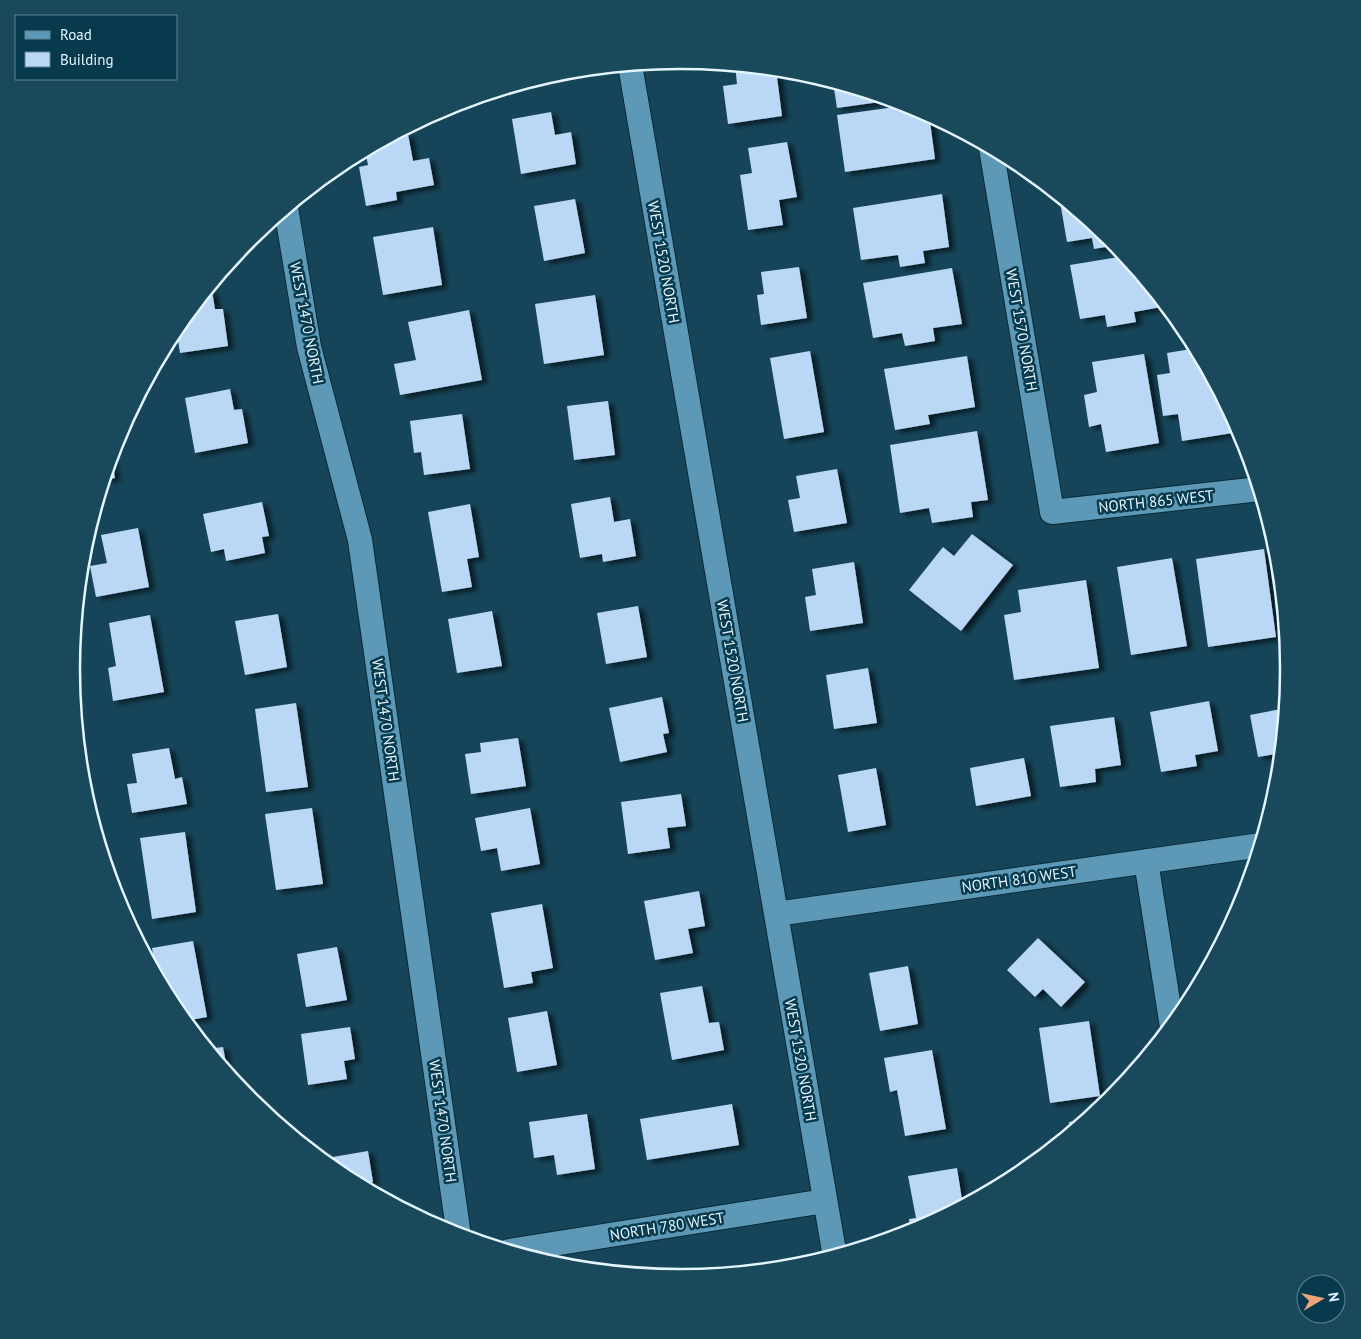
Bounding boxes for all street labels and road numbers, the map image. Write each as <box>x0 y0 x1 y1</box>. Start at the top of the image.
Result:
street label: WEST 1520 NORTH <box>644 199 684 325</box>
street label: WEST 1470 NORTH <box>286 261 328 385</box>
street label: WEST 1570 NORTH <box>1002 267 1042 393</box>
street label: NORTH 865 WEST <box>1097 485 1215 516</box>
street label: WEST 1520 NORTH <box>713 598 753 724</box>
street label: WEST 1470 NORTH <box>368 657 404 783</box>
street label: NORTH 810 WEST <box>960 861 1078 896</box>
street label: WEST 1520 NORTH <box>781 997 821 1123</box>
street label: WEST 1470 NORTH <box>425 1058 461 1184</box>
street label: NORTH 780 WEST <box>608 1207 726 1244</box>

